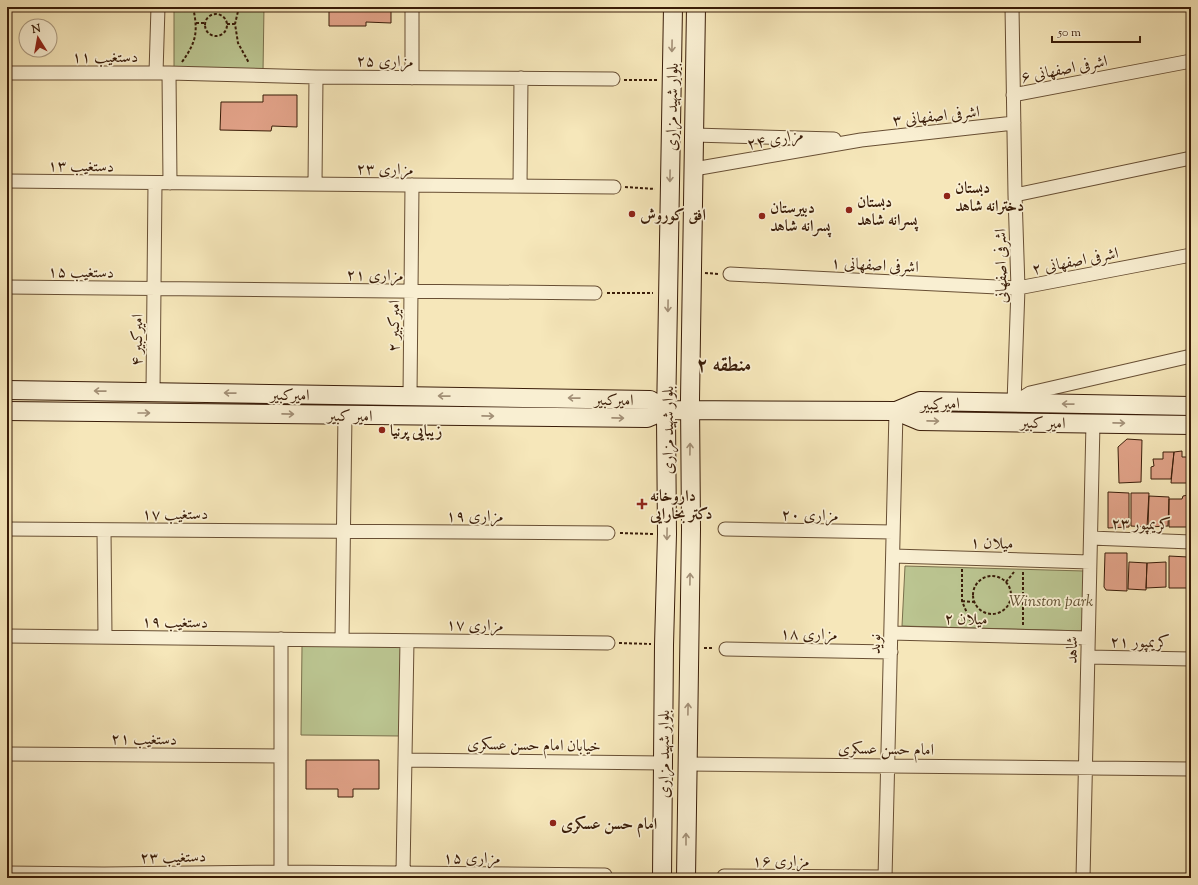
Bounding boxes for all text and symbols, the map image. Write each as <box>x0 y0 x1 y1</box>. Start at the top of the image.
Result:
north arrow <box>18 18 58 58</box>
scale bar <box>1052 18 1140 44</box>
text: N <box>29 20 42 38</box>
text: 50 m <box>1057 24 1081 42</box>
one-way arrow <box>668 39 676 52</box>
street label: دستغیب ۱۱ <box>72 47 138 70</box>
street label: مزاری ۲۵ <box>356 51 414 74</box>
street label: اشرفی اصفهانی ۶ <box>1019 51 1110 90</box>
street label: بلوار شهید مزاری <box>661 63 686 151</box>
street label: اشرفی اصفهانی ۳ <box>891 101 981 134</box>
street label: مزاری ۲۴ <box>745 124 806 157</box>
street label: دستغیب ۱۳ <box>48 155 114 180</box>
street label: مزاری ۲۳ <box>356 159 414 182</box>
one-way arrow <box>666 169 674 182</box>
place label: دبستان دخترانه شاهد <box>955 178 1024 219</box>
marker: دبستان دخترانه شاهد <box>942 191 952 201</box>
place label: دبستان پسرانه شاهد <box>857 192 919 233</box>
place label: دبیرستان پسرانه شاهد <box>770 198 832 239</box>
place label: افق کوروش <box>640 205 706 228</box>
marker: دبستان پسرانه شاهد <box>844 205 854 215</box>
marker: افق کوروش <box>627 209 637 219</box>
marker: دبیرستان پسرانه شاهد <box>757 211 767 221</box>
street label: اشرفی اصفهانی <box>990 228 1015 304</box>
street label: اشرفی اصفهانی ۲ <box>1030 243 1121 282</box>
street label: اشرفی اصفهانی ۱ <box>830 253 919 280</box>
street label: دستغیب ۱۵ <box>48 261 114 286</box>
street label: مزاری ۲۱ <box>346 265 404 288</box>
one-way arrow <box>664 299 672 312</box>
street label: امیرکبیر ۲ <box>384 300 407 352</box>
street label: امیرکبیر ۴ <box>127 314 150 366</box>
district label: منطقه ۲ <box>697 352 751 381</box>
street label: امیرکبیر <box>268 385 310 408</box>
street label: بلوار شهید مزاری <box>658 386 681 474</box>
one-way arrow <box>94 387 107 395</box>
one-way arrow <box>224 389 237 397</box>
street label: امیرکبیر <box>592 390 634 413</box>
one-way arrow <box>438 392 451 400</box>
street label: امیرکبیر <box>918 393 960 418</box>
one-way arrow <box>568 395 581 402</box>
one-way arrow <box>1062 400 1075 408</box>
street label: امیر کبیر <box>325 406 373 429</box>
one-way arrow <box>137 409 150 417</box>
one-way arrow <box>281 410 294 418</box>
one-way arrow <box>481 412 494 420</box>
street label: امیر کبیر <box>1018 413 1066 436</box>
one-way arrow <box>611 414 624 421</box>
one-way arrow <box>926 417 939 425</box>
one-way arrow <box>1112 420 1125 427</box>
place label: زیبایی پرنیا <box>390 421 443 444</box>
marker: زیبایی پرنیا <box>377 425 387 435</box>
one-way arrow <box>686 443 694 456</box>
place label: داروخانه دکتر بخارایی <box>649 486 712 527</box>
marker: داروخانه دکتر بخارایی <box>637 499 647 509</box>
street label: دستغیب ۱۷ <box>142 504 208 527</box>
street label: مزاری ۲۰ <box>781 505 839 528</box>
street label: مزاری ۱۹ <box>446 506 504 529</box>
street label: کریمپور ۲۳ <box>1111 513 1171 538</box>
one-way arrow <box>663 527 670 540</box>
street label: میلان ۱ <box>970 532 1014 557</box>
one-way arrow <box>686 573 694 586</box>
park label: Winston park <box>1009 591 1093 614</box>
street label: میلان ۲ <box>944 609 988 632</box>
street label: دستغیب ۱۹ <box>142 611 208 636</box>
street label: مزاری ۱۷ <box>446 615 504 638</box>
street label: مزاری ۱۸ <box>780 624 838 647</box>
street label: کریمپور ۲۱ <box>1110 631 1170 656</box>
street label: نوید <box>865 634 888 654</box>
street label: شاهد <box>1062 636 1085 664</box>
one-way arrow <box>684 703 692 716</box>
street label: بلوار شهید مزاری <box>654 710 677 798</box>
street label: دستغیب ۲۱ <box>111 728 177 753</box>
street label: خیابان امام حسن عسکری <box>467 734 601 760</box>
street label: امام حسن عسکری <box>838 738 934 764</box>
place label: امام حسن عسکری <box>561 814 657 838</box>
marker: امام حسن عسکری <box>548 818 558 828</box>
one-way arrow <box>682 833 690 846</box>
street label: دستغیب ۲۳ <box>140 846 206 871</box>
street label: مزاری ۱۵ <box>443 848 501 871</box>
street label: مزاری ۱۶ <box>752 851 810 874</box>

